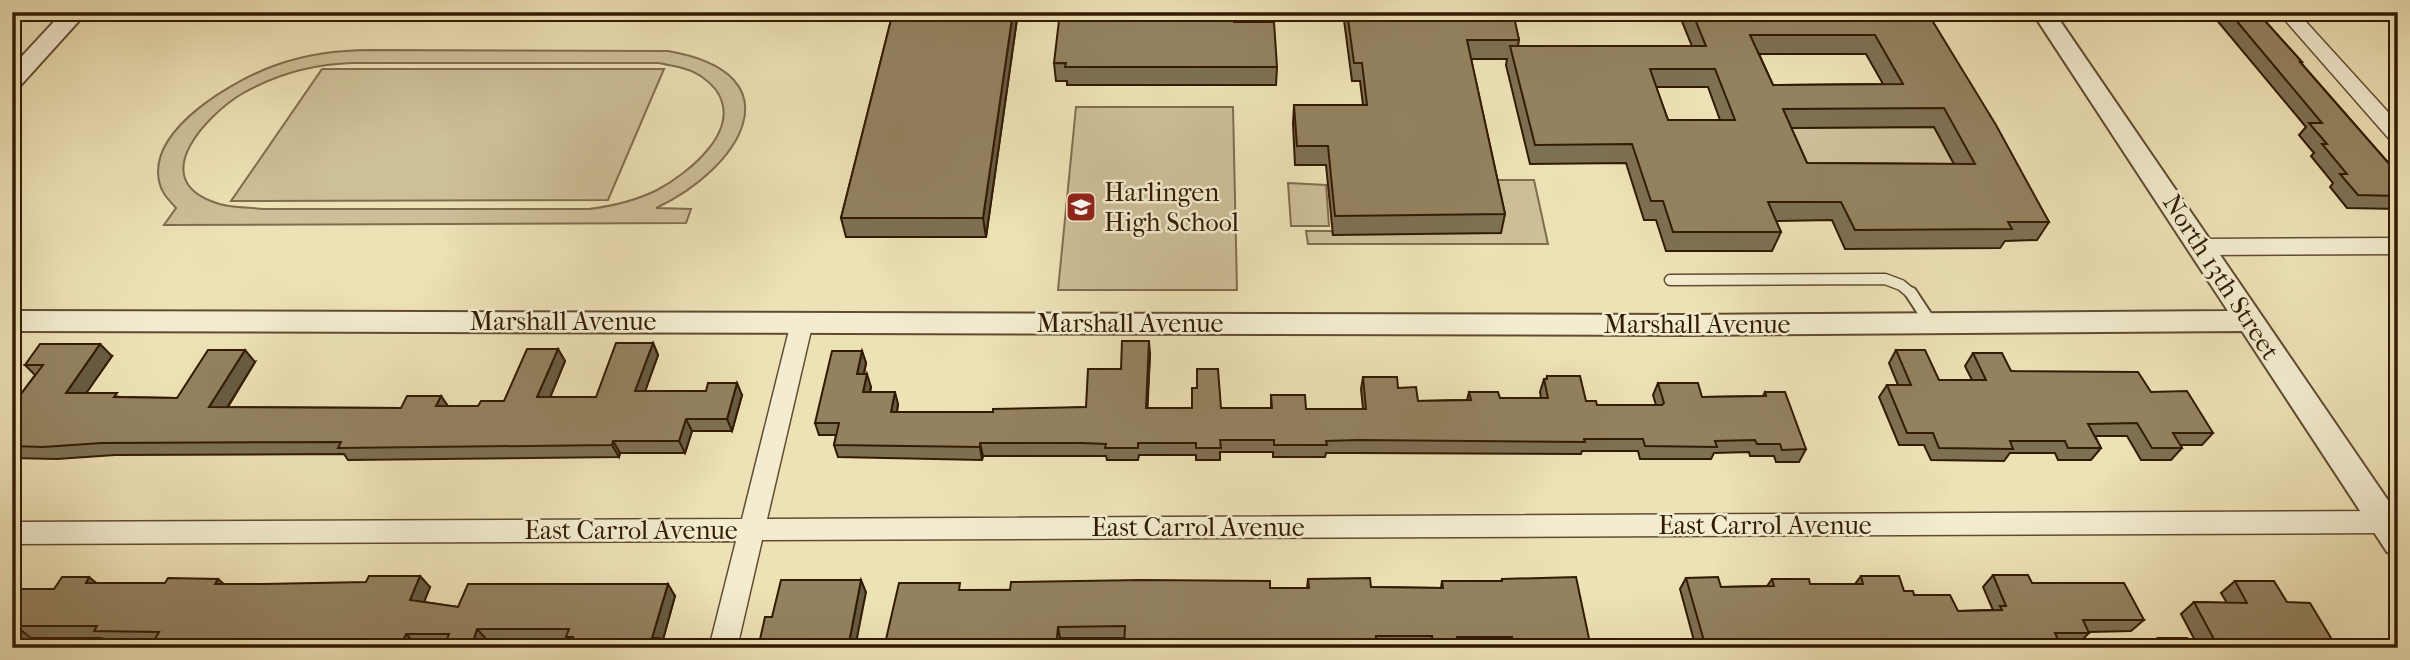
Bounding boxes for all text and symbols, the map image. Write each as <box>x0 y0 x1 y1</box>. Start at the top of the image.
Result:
place label: Harlingen High School <box>1104 177 1239 238</box>
street label: North 13th Street <box>2156 188 2286 366</box>
school or university icon: Harlingen High School <box>1064 190 1098 224</box>
street label: Marshall Avenue <box>470 306 657 337</box>
street label: Marshall Avenue <box>1037 308 1224 339</box>
street label: Marshall Avenue <box>1604 309 1791 340</box>
street label: East Carrol Avenue <box>1658 510 1872 541</box>
street label: East Carrol Avenue <box>1091 512 1305 543</box>
street label: East Carrol Avenue <box>524 515 738 546</box>

